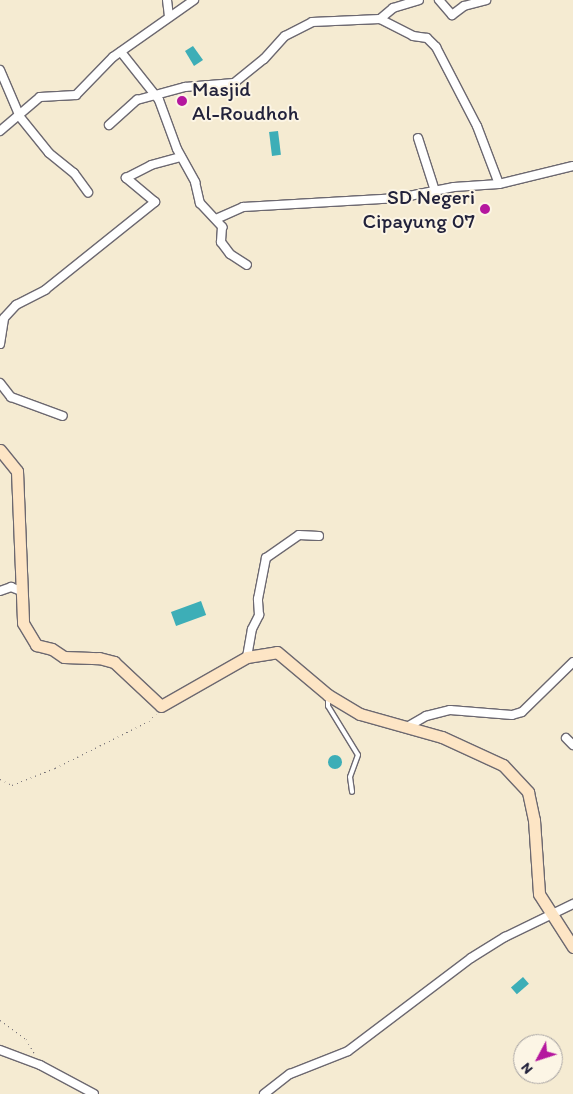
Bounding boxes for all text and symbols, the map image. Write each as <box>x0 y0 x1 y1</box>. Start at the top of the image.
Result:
place label: Masjid Al-Roudhoh <box>192 76 299 126</box>
marker: Masjid Al-Roudhoh <box>176 95 188 107</box>
place label: SD Negeri Cipayung 07 <box>362 184 475 234</box>
marker: SD Negeri Cipayung 07 <box>479 203 491 215</box>
north arrow <box>513 1034 563 1084</box>
text: N <box>517 1059 536 1077</box>

